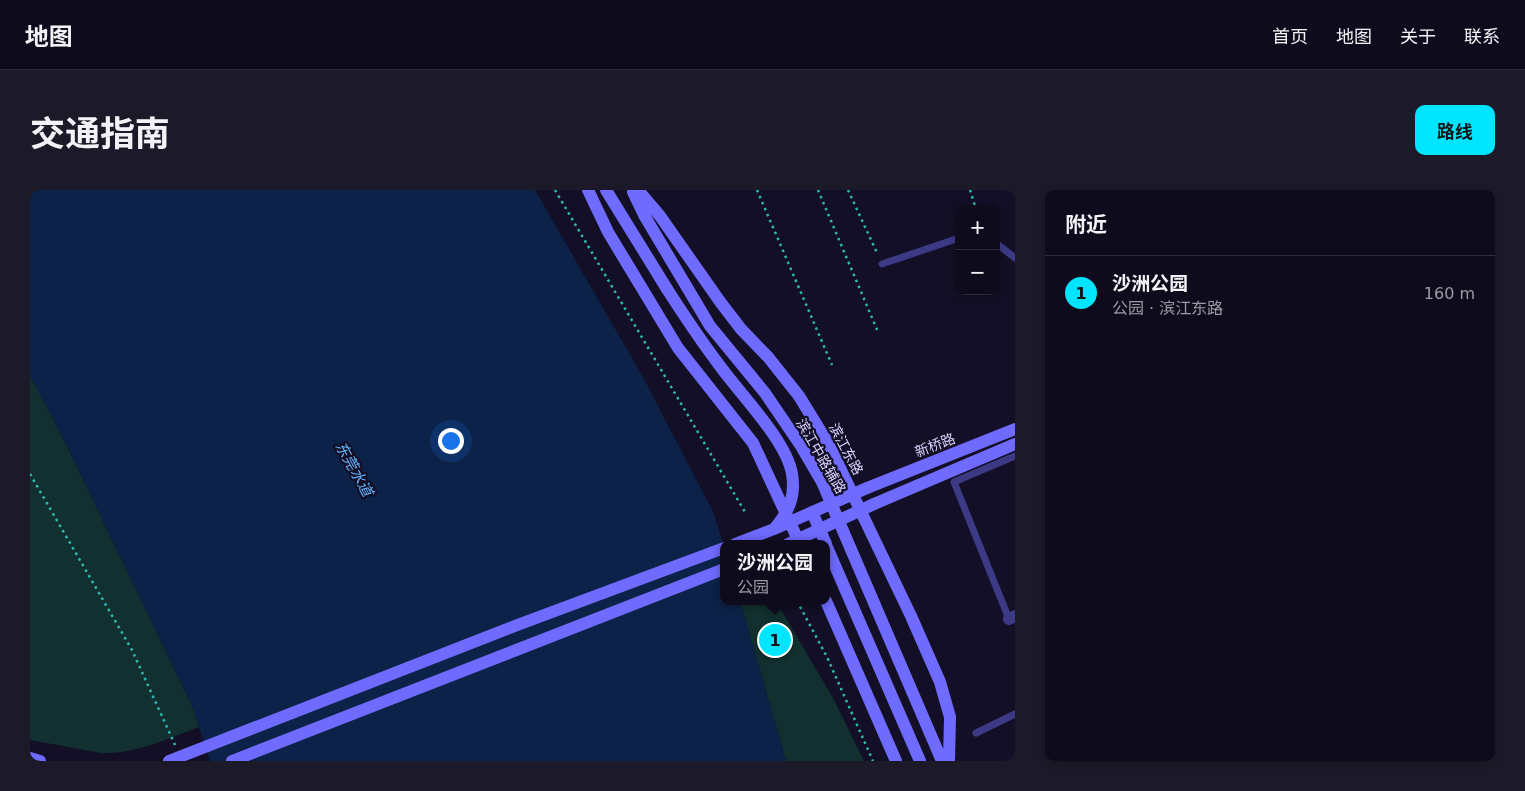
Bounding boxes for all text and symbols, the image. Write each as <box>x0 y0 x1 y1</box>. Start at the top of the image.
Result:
text: 地图 <box>25 23 73 51</box>
text: 首页 <box>1272 26 1308 47</box>
text: 地图 <box>1336 26 1372 47</box>
text: 关于 <box>1400 26 1436 47</box>
text: 联系 <box>1464 26 1500 47</box>
button: 路线 <box>1415 105 1495 155</box>
text: 交通指南 <box>30 114 170 154</box>
map controls <box>955 205 1000 295</box>
button: + <box>955 205 1000 250</box>
text: 附近 <box>1065 213 1107 237</box>
button: − <box>955 250 1000 295</box>
text: 沙洲公园 <box>1112 272 1188 294</box>
text: 1 <box>1075 284 1087 303</box>
text: 160 m <box>1424 284 1475 303</box>
text: 公园 · 滨江东路 <box>1112 299 1223 318</box>
street label: 滨江中路辅路 <box>793 416 849 496</box>
street label: 滨江东路 <box>826 421 866 477</box>
your location <box>438 428 464 454</box>
street label: 新桥路 <box>913 430 957 460</box>
water label: 东莞水道 <box>332 438 377 501</box>
popup <box>720 540 830 605</box>
text: 沙洲公园 <box>737 551 813 573</box>
text: 公园 <box>737 578 769 597</box>
pin: 1 <box>759 621 791 659</box>

